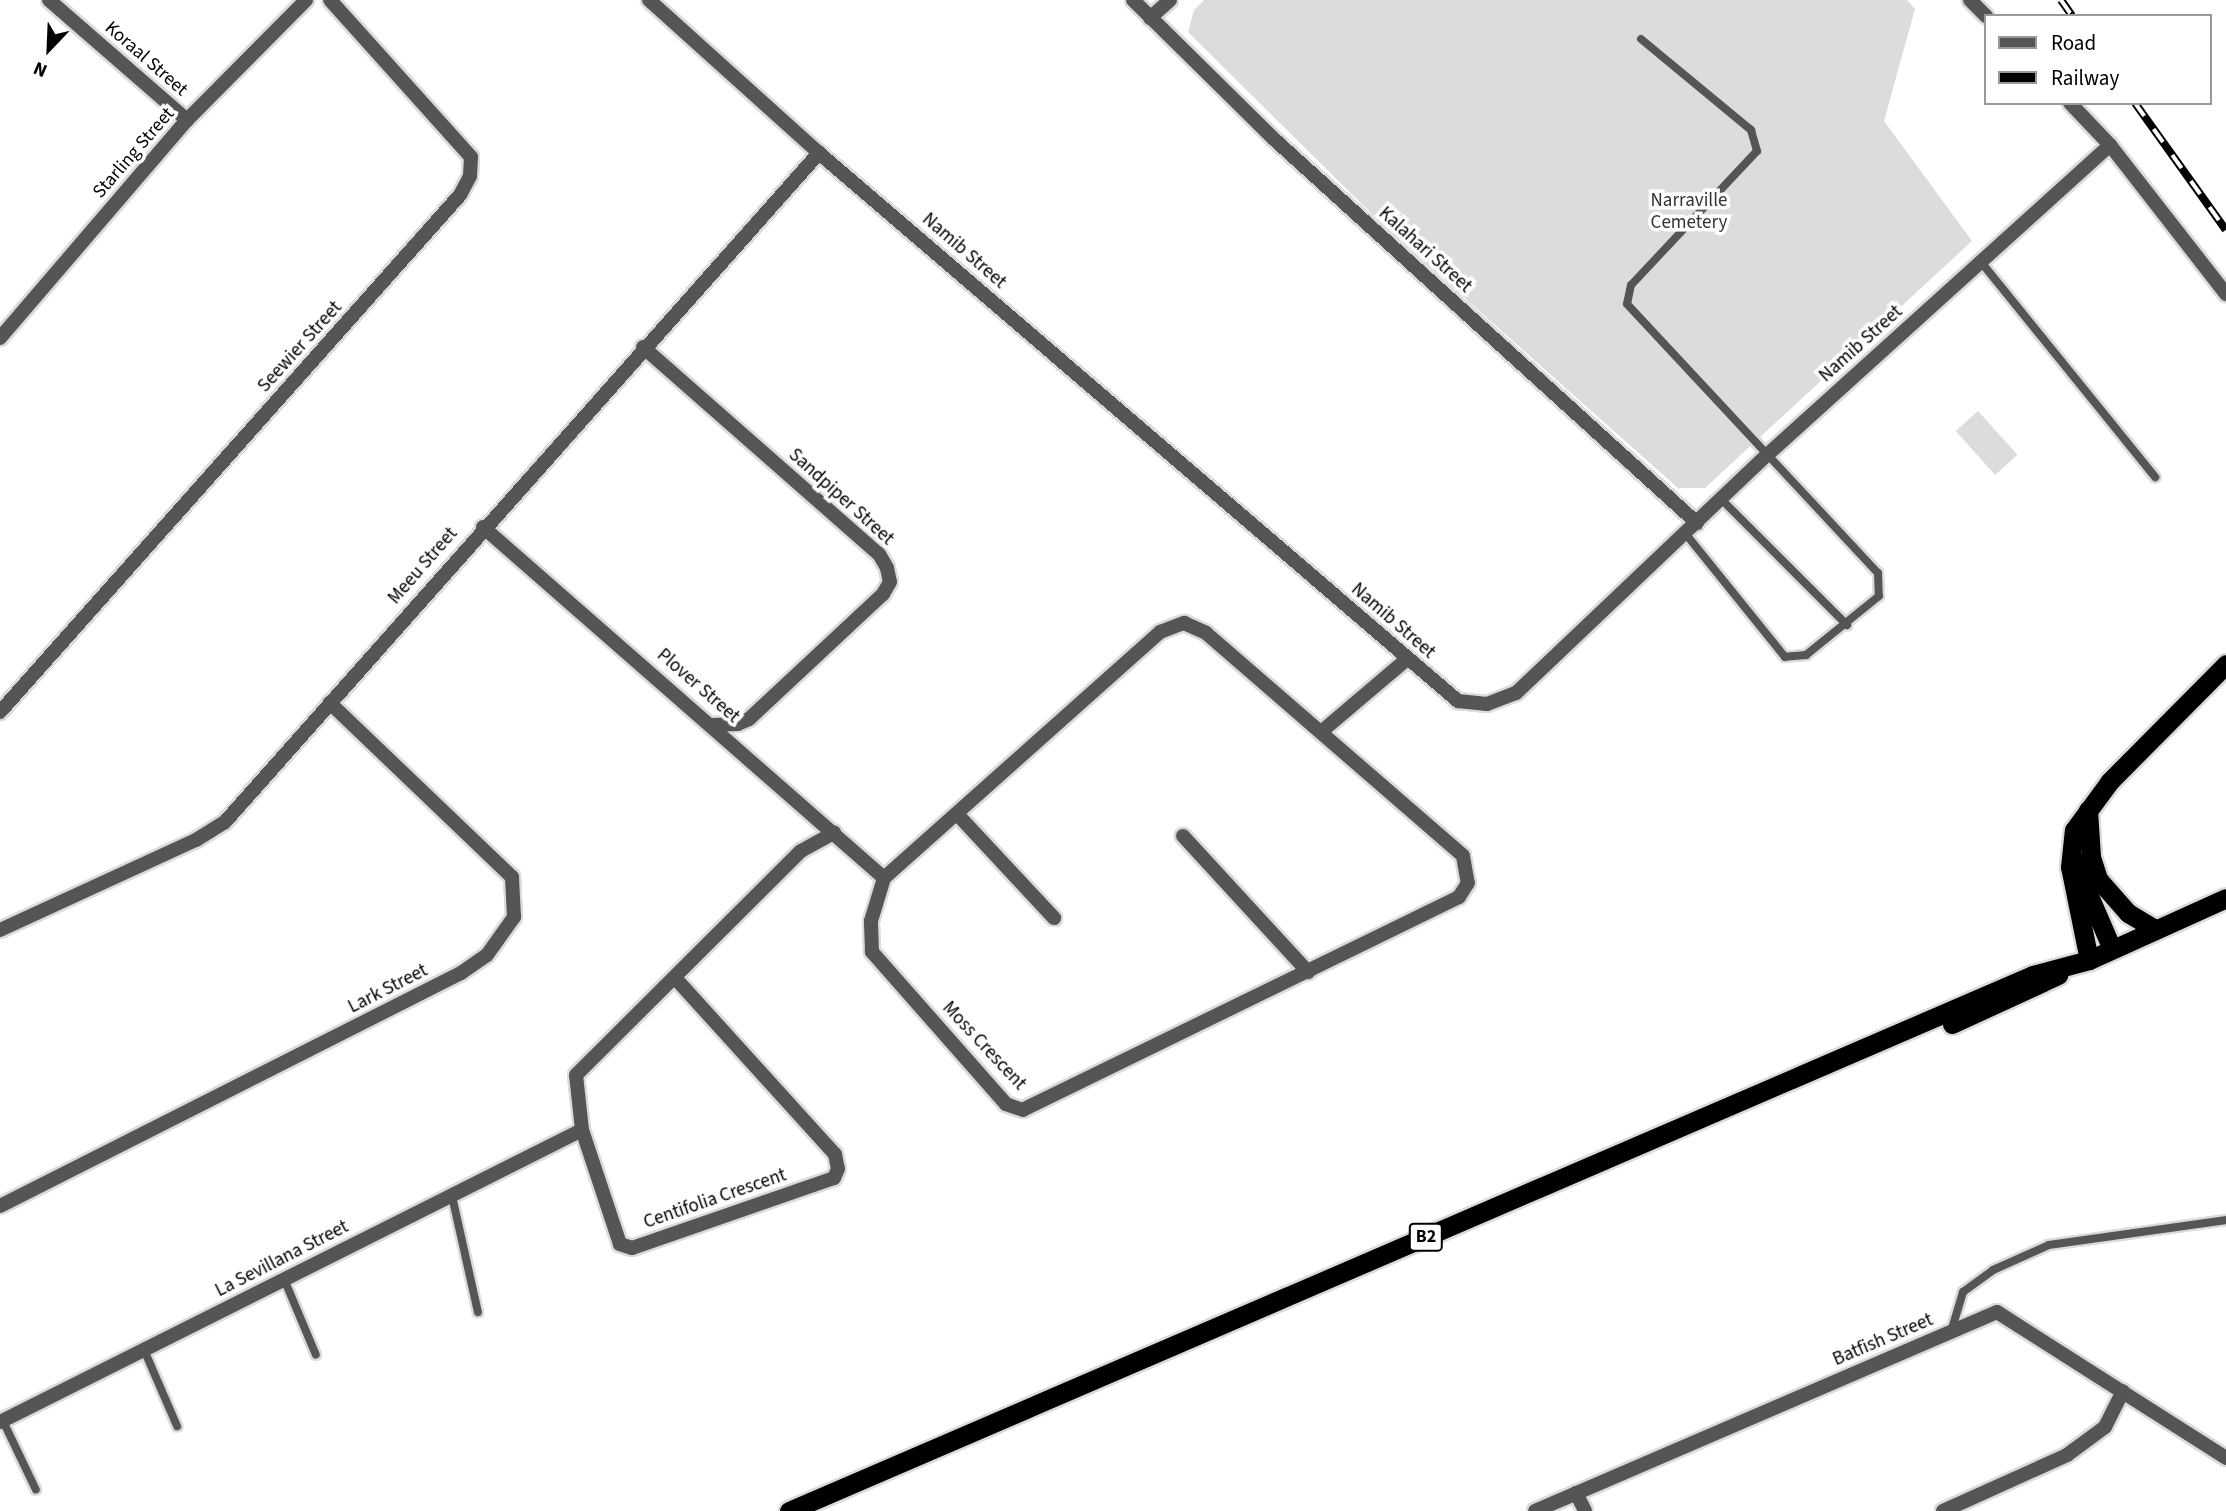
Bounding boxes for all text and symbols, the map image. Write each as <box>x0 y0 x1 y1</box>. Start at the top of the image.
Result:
north arrow <box>14 14 84 84</box>
legend <box>1984 14 2212 105</box>
street label: Koraal Street <box>100 17 192 101</box>
text: Road <box>2051 28 2096 58</box>
text: N <box>30 54 52 84</box>
text: Railway <box>2051 63 2119 93</box>
street label: Starling Street <box>88 103 180 203</box>
park label: Narraville Cemetery <box>1651 190 1727 234</box>
street label: Kalahari Street <box>1374 202 1476 298</box>
street label: Namib Street <box>917 208 1011 294</box>
street label: Seewier Street <box>253 297 347 397</box>
street label: Namib Street <box>1815 301 1907 387</box>
street label: Sandpiper Street <box>784 444 898 550</box>
street label: Meeu Street <box>383 523 463 609</box>
street label: Namib Street <box>1346 578 1440 664</box>
street label: Plover Street <box>652 644 744 728</box>
street label: Lark Street <box>344 959 432 1019</box>
street label: Moss Crescent <box>937 997 1031 1095</box>
street label: Centifolia Crescent <box>641 1164 789 1234</box>
street label: La Sevillana Street <box>212 1216 352 1302</box>
road number: B2 <box>1408 1222 1444 1252</box>
street label: Batfish Street <box>1829 1309 1937 1371</box>

